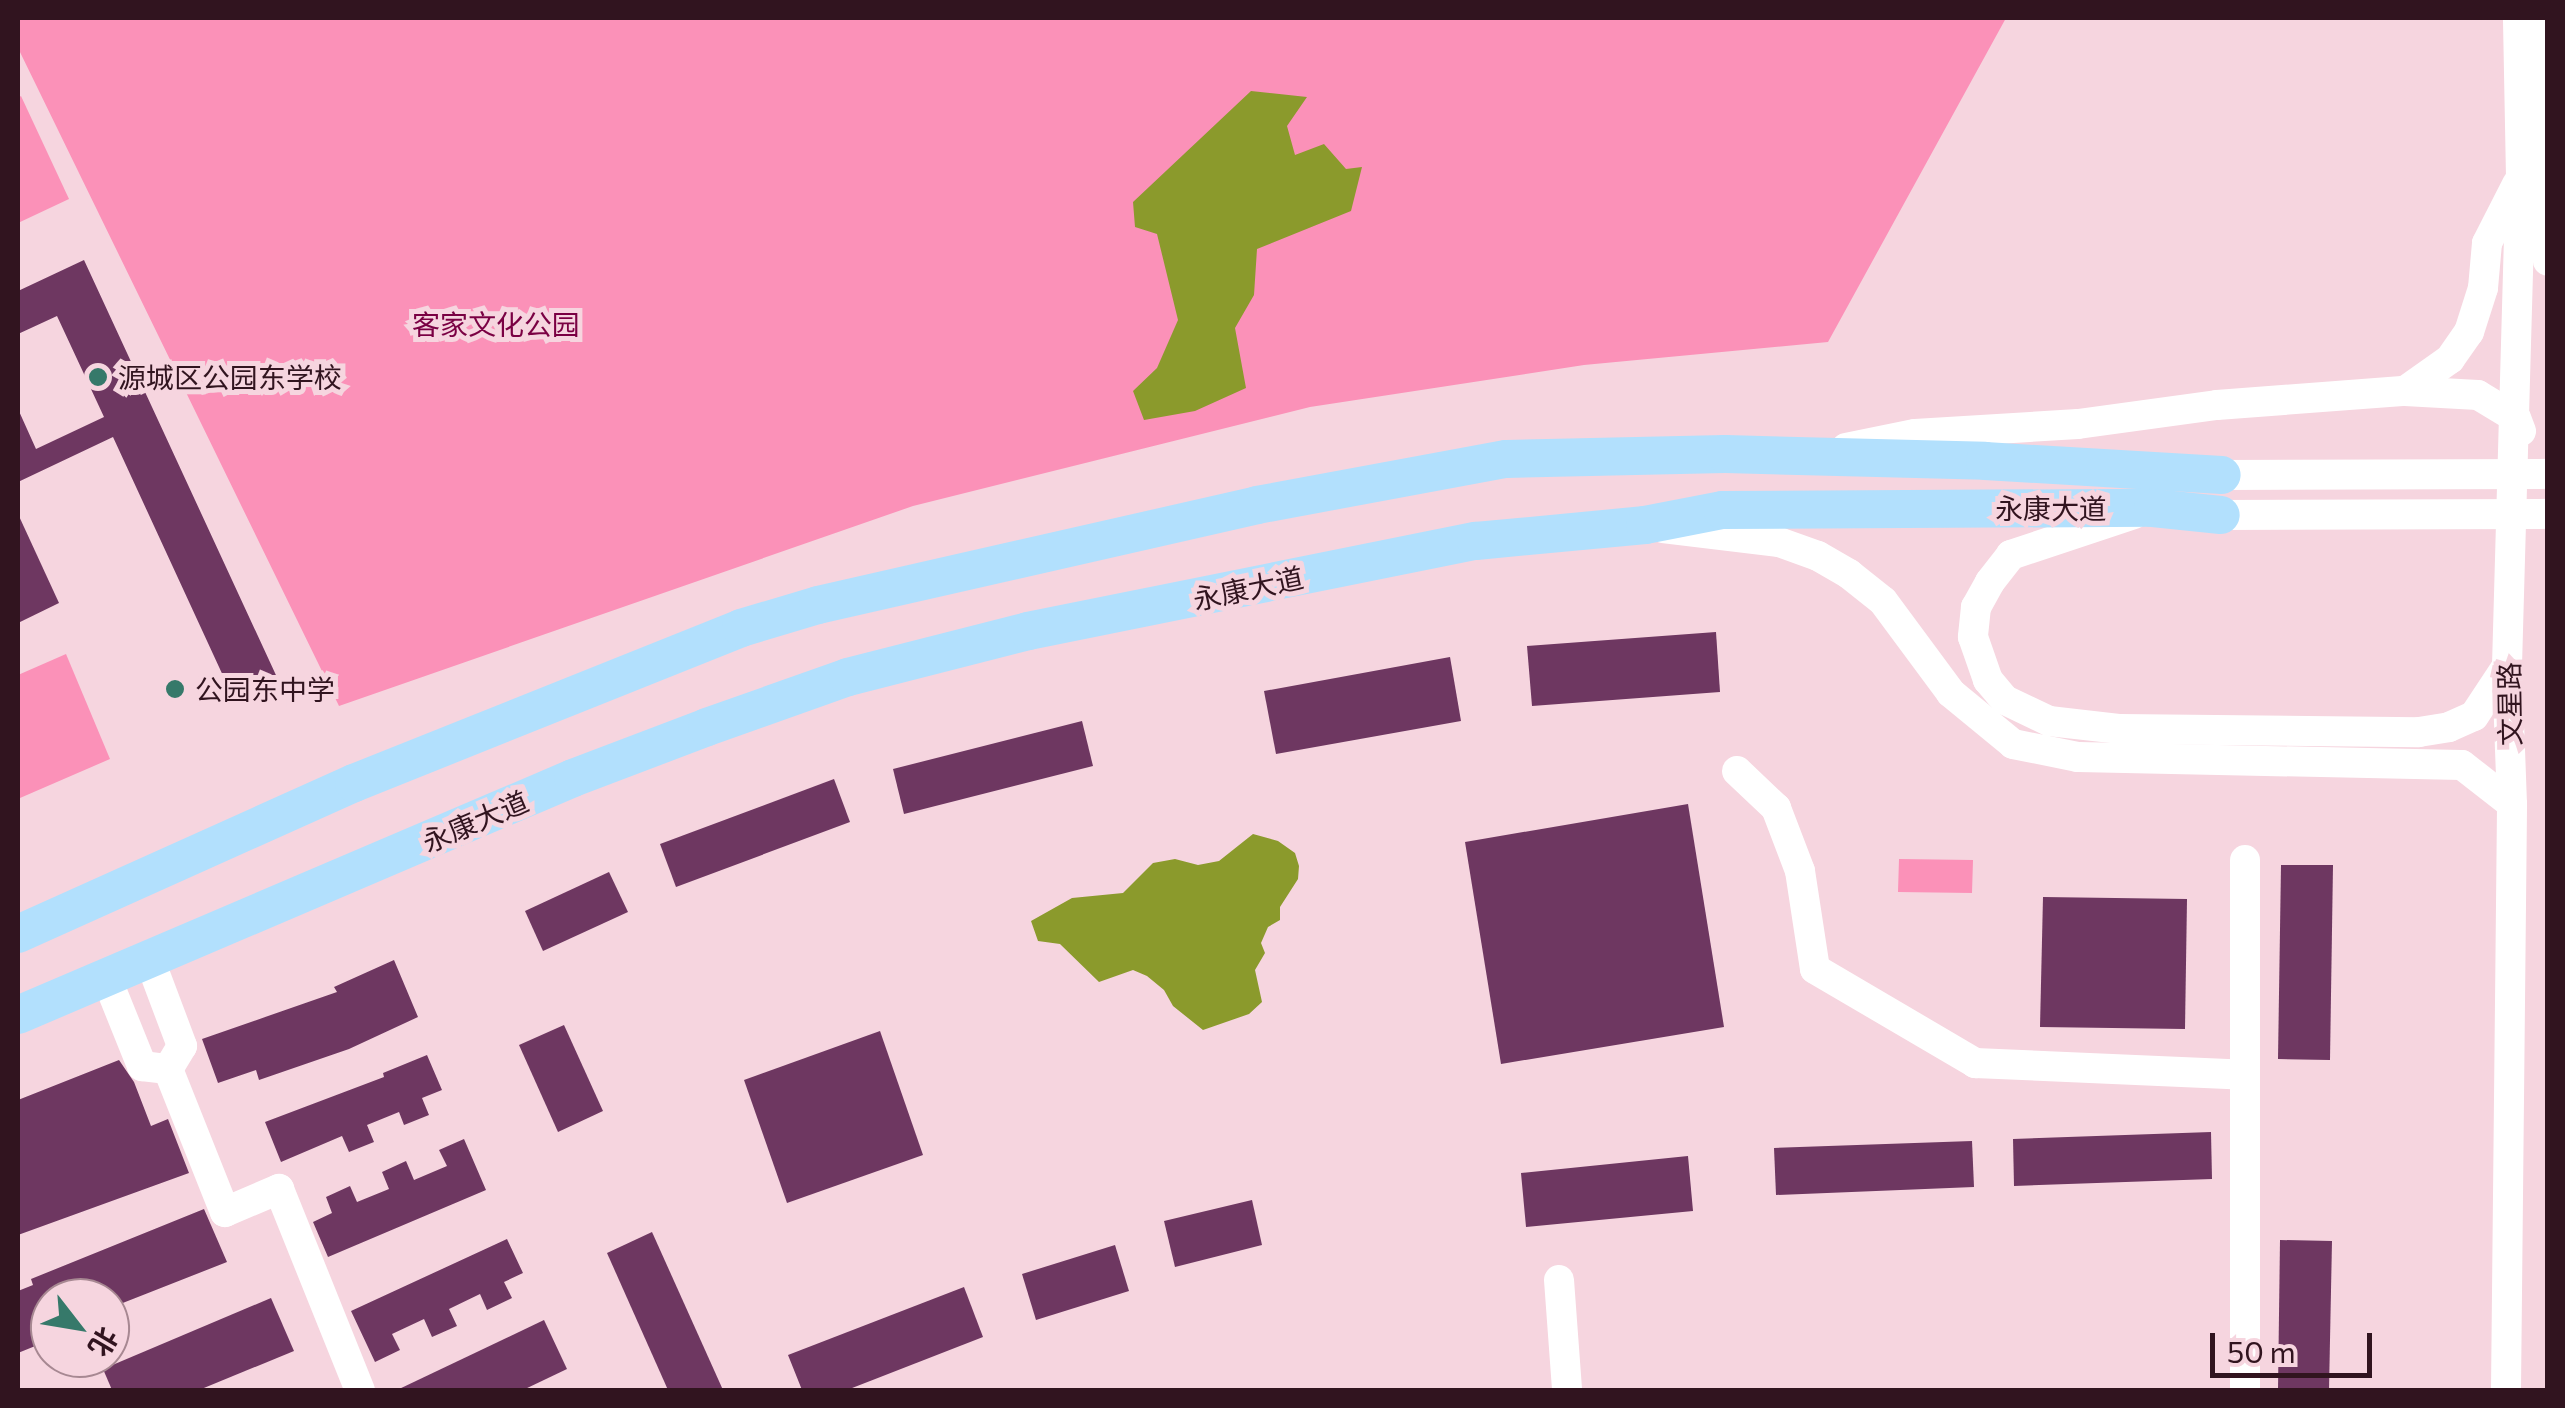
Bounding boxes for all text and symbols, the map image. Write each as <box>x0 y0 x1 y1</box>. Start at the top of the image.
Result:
park label: 客家文化公园 <box>412 307 580 341</box>
place label: 源城区公园东学校 <box>118 360 342 394</box>
marker: 源城区公园东学校 <box>87 366 109 388</box>
street label: 永康大道 <box>1995 491 2107 525</box>
street label: 永康大道 <box>1190 560 1306 616</box>
street label: 文星路 <box>2491 662 2527 746</box>
place label: 公园东中学 <box>195 672 335 706</box>
marker: 公园东中学 <box>164 678 186 700</box>
street label: 永康大道 <box>417 784 533 858</box>
north arrow <box>30 1278 130 1378</box>
scale bar <box>2215 1313 2378 1375</box>
text: 北 <box>82 1322 126 1363</box>
text: 50 m <box>2227 1332 2296 1369</box>

